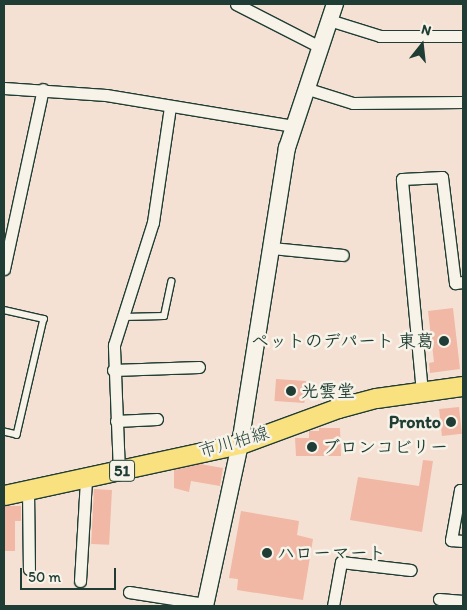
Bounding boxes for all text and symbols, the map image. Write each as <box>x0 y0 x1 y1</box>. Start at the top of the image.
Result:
north arrow <box>397 20 447 70</box>
text: N <box>419 21 433 40</box>
place label: ペットのデパート 東葛 <box>250 330 434 352</box>
marker: ペットのデパート 東葛 <box>438 335 450 347</box>
place label: 光雲堂 <box>301 380 355 402</box>
marker: 光雲堂 <box>285 385 297 397</box>
place label: Pronto <box>389 411 441 433</box>
marker: Pronto <box>445 416 457 428</box>
street label: 市川柏線 <box>196 422 272 462</box>
place label: ブロンコビリー <box>322 436 448 458</box>
marker: ブロンコビリー <box>306 441 318 453</box>
road number: 51 <box>108 458 136 484</box>
place label: ハローマート <box>277 542 385 564</box>
marker: ハローマート <box>261 547 273 559</box>
scale bar <box>22 558 119 590</box>
text: 50 m <box>28 568 61 586</box>

